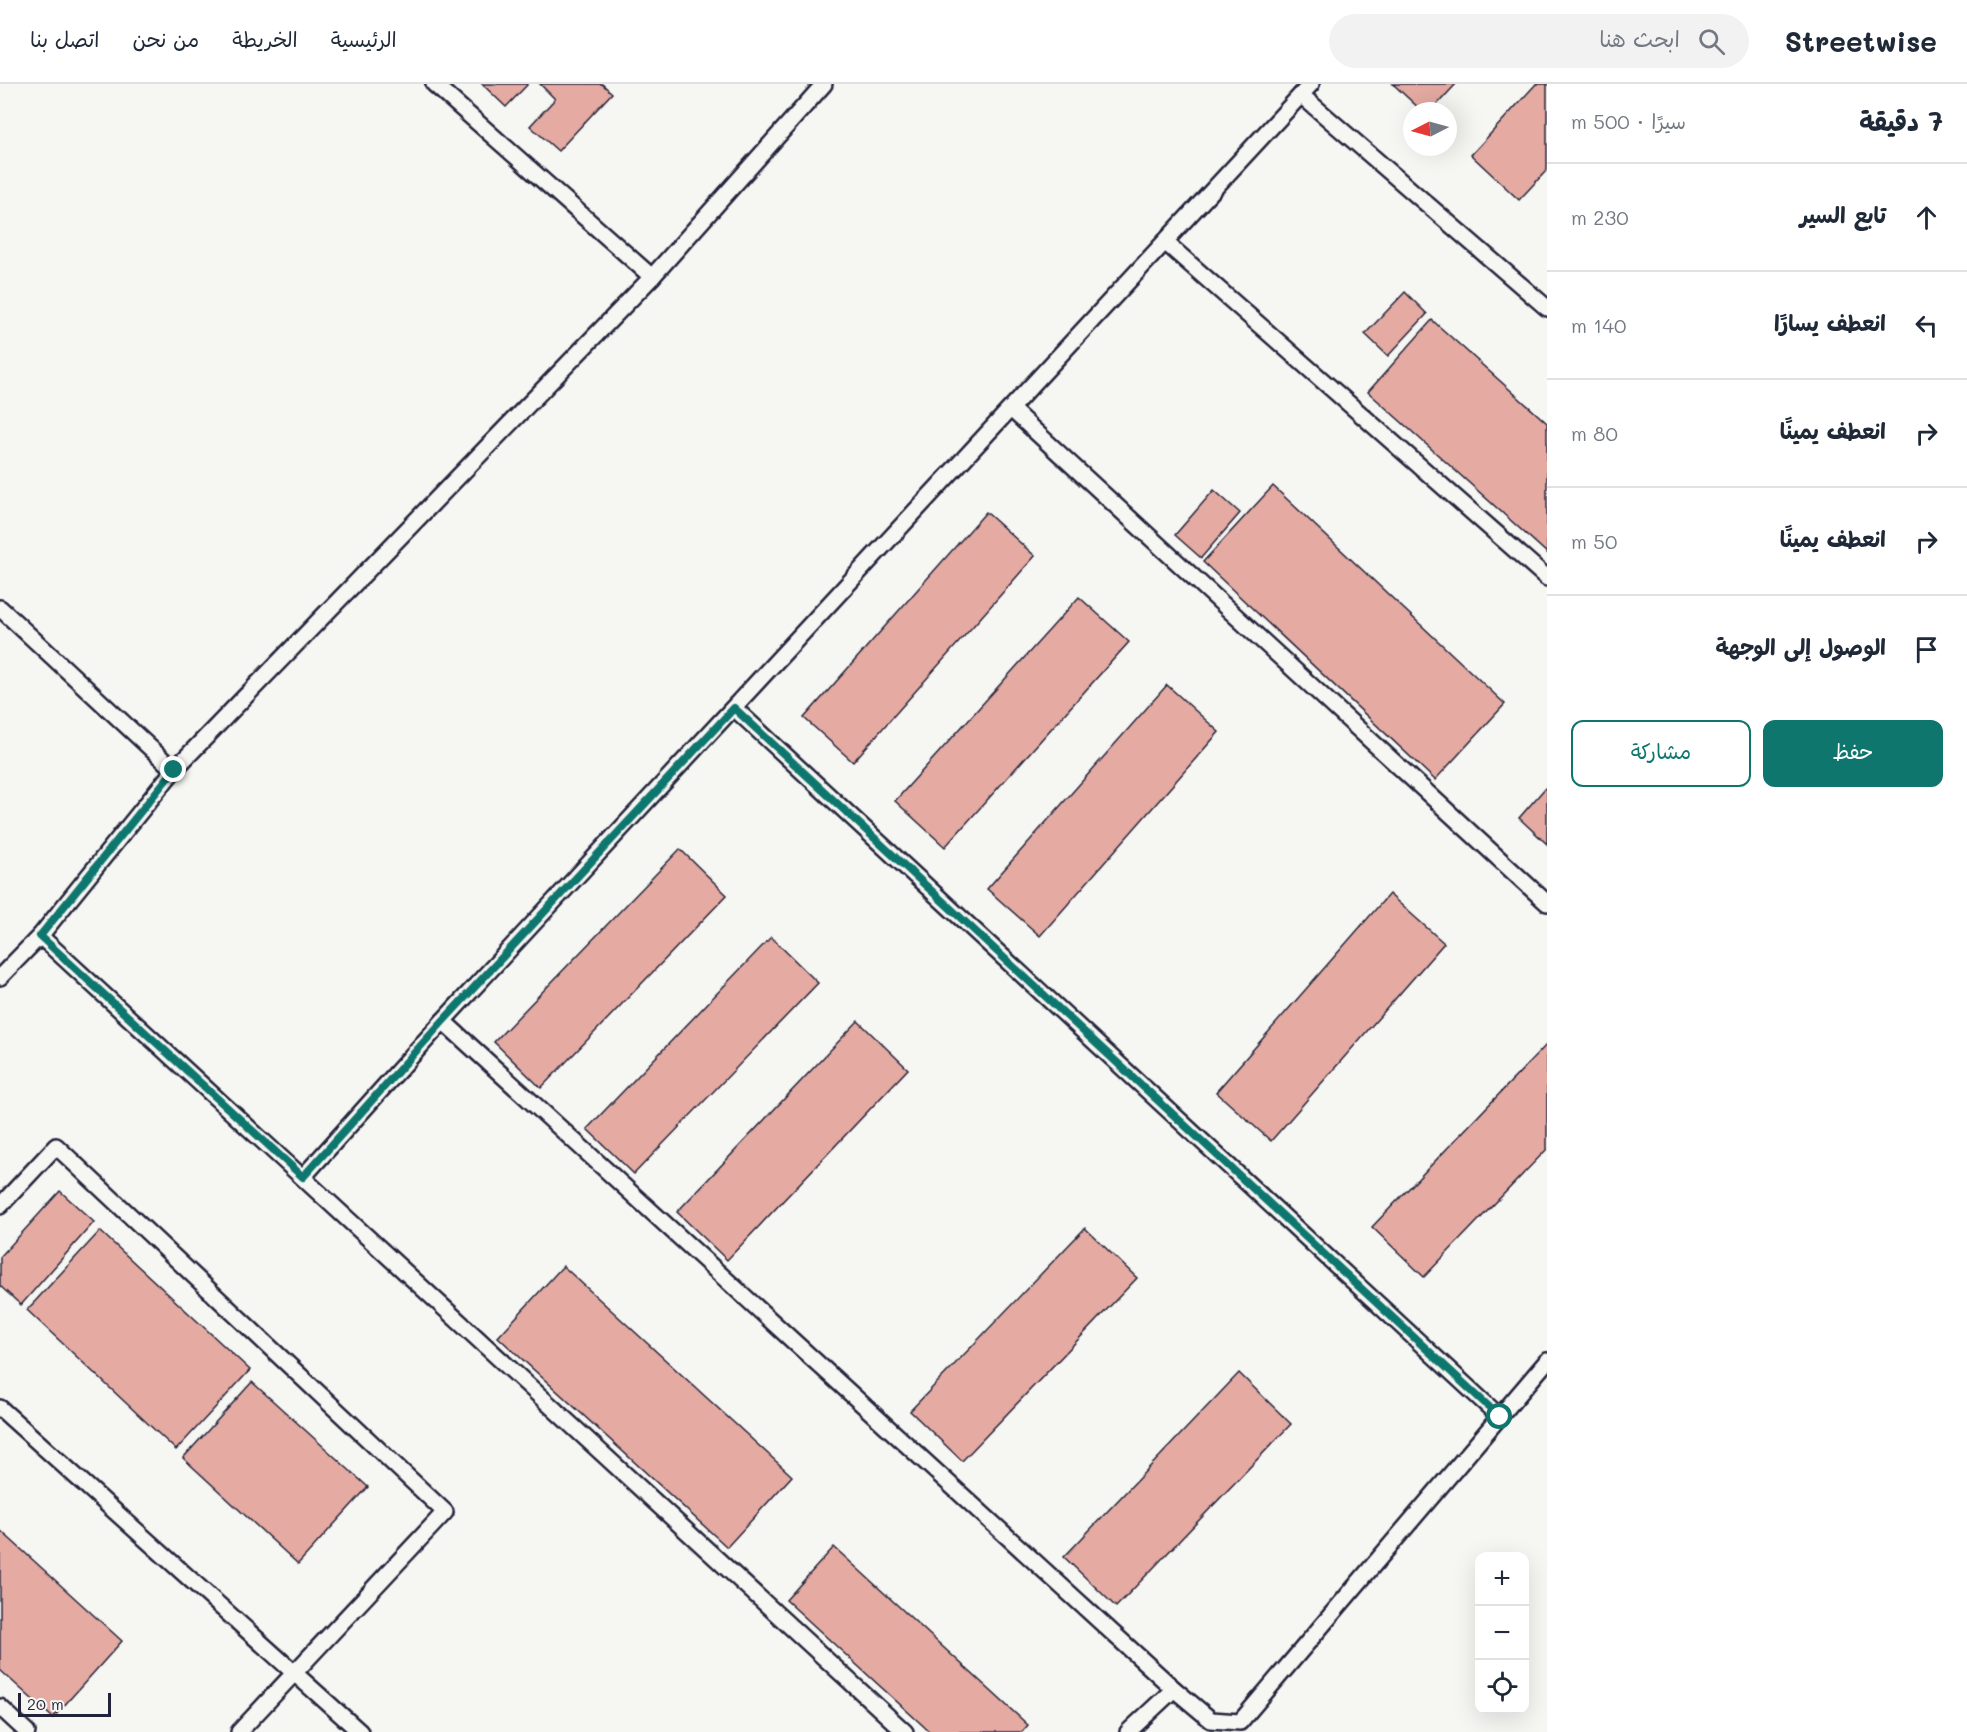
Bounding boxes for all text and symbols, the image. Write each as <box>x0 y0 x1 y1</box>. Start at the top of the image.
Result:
search box <box>1329 14 1749 68</box>
text: Streetwise <box>1785 23 1937 59</box>
text: ابحث هنا <box>1599 24 1680 53</box>
text: اتصل بنا <box>30 25 100 52</box>
text: من نحن <box>133 25 199 52</box>
text: الخريطة <box>232 25 298 52</box>
text: الرئيسية <box>331 25 397 52</box>
icon: search <box>1695 25 1728 58</box>
north arrow <box>1403 102 1457 156</box>
text: 7 دقيقة <box>1859 104 1943 138</box>
text: سيرًا · 500 m <box>1571 108 1686 134</box>
text: تابع السير <box>1800 200 1886 229</box>
icon: ahead <box>1910 201 1943 234</box>
text: 230 m <box>1571 204 1629 230</box>
text: انعطف يسارًا <box>1774 308 1886 337</box>
icon: left <box>1910 309 1943 342</box>
text: 140 m <box>1571 312 1626 338</box>
text: انعطف يمينًا <box>1780 416 1886 445</box>
icon: right <box>1910 417 1943 450</box>
text: 80 m <box>1571 420 1618 446</box>
text: انعطف يمينًا <box>1780 524 1886 553</box>
icon: right <box>1910 525 1943 558</box>
text: 50 m <box>1571 528 1617 554</box>
text: الوصول إلى الوجهة <box>1715 632 1886 661</box>
icon: arrive <box>1910 633 1943 666</box>
button: مشاركة <box>1571 720 1751 787</box>
button: حفظ <box>1763 720 1943 787</box>
route end <box>160 756 186 782</box>
route start <box>1486 1403 1512 1429</box>
map controls <box>1475 1552 1529 1714</box>
button: + <box>1475 1552 1529 1606</box>
button: − <box>1475 1606 1529 1660</box>
button: locate <box>1475 1660 1529 1714</box>
scale bar <box>18 1690 111 1718</box>
text: 20 m <box>27 1693 64 1714</box>

